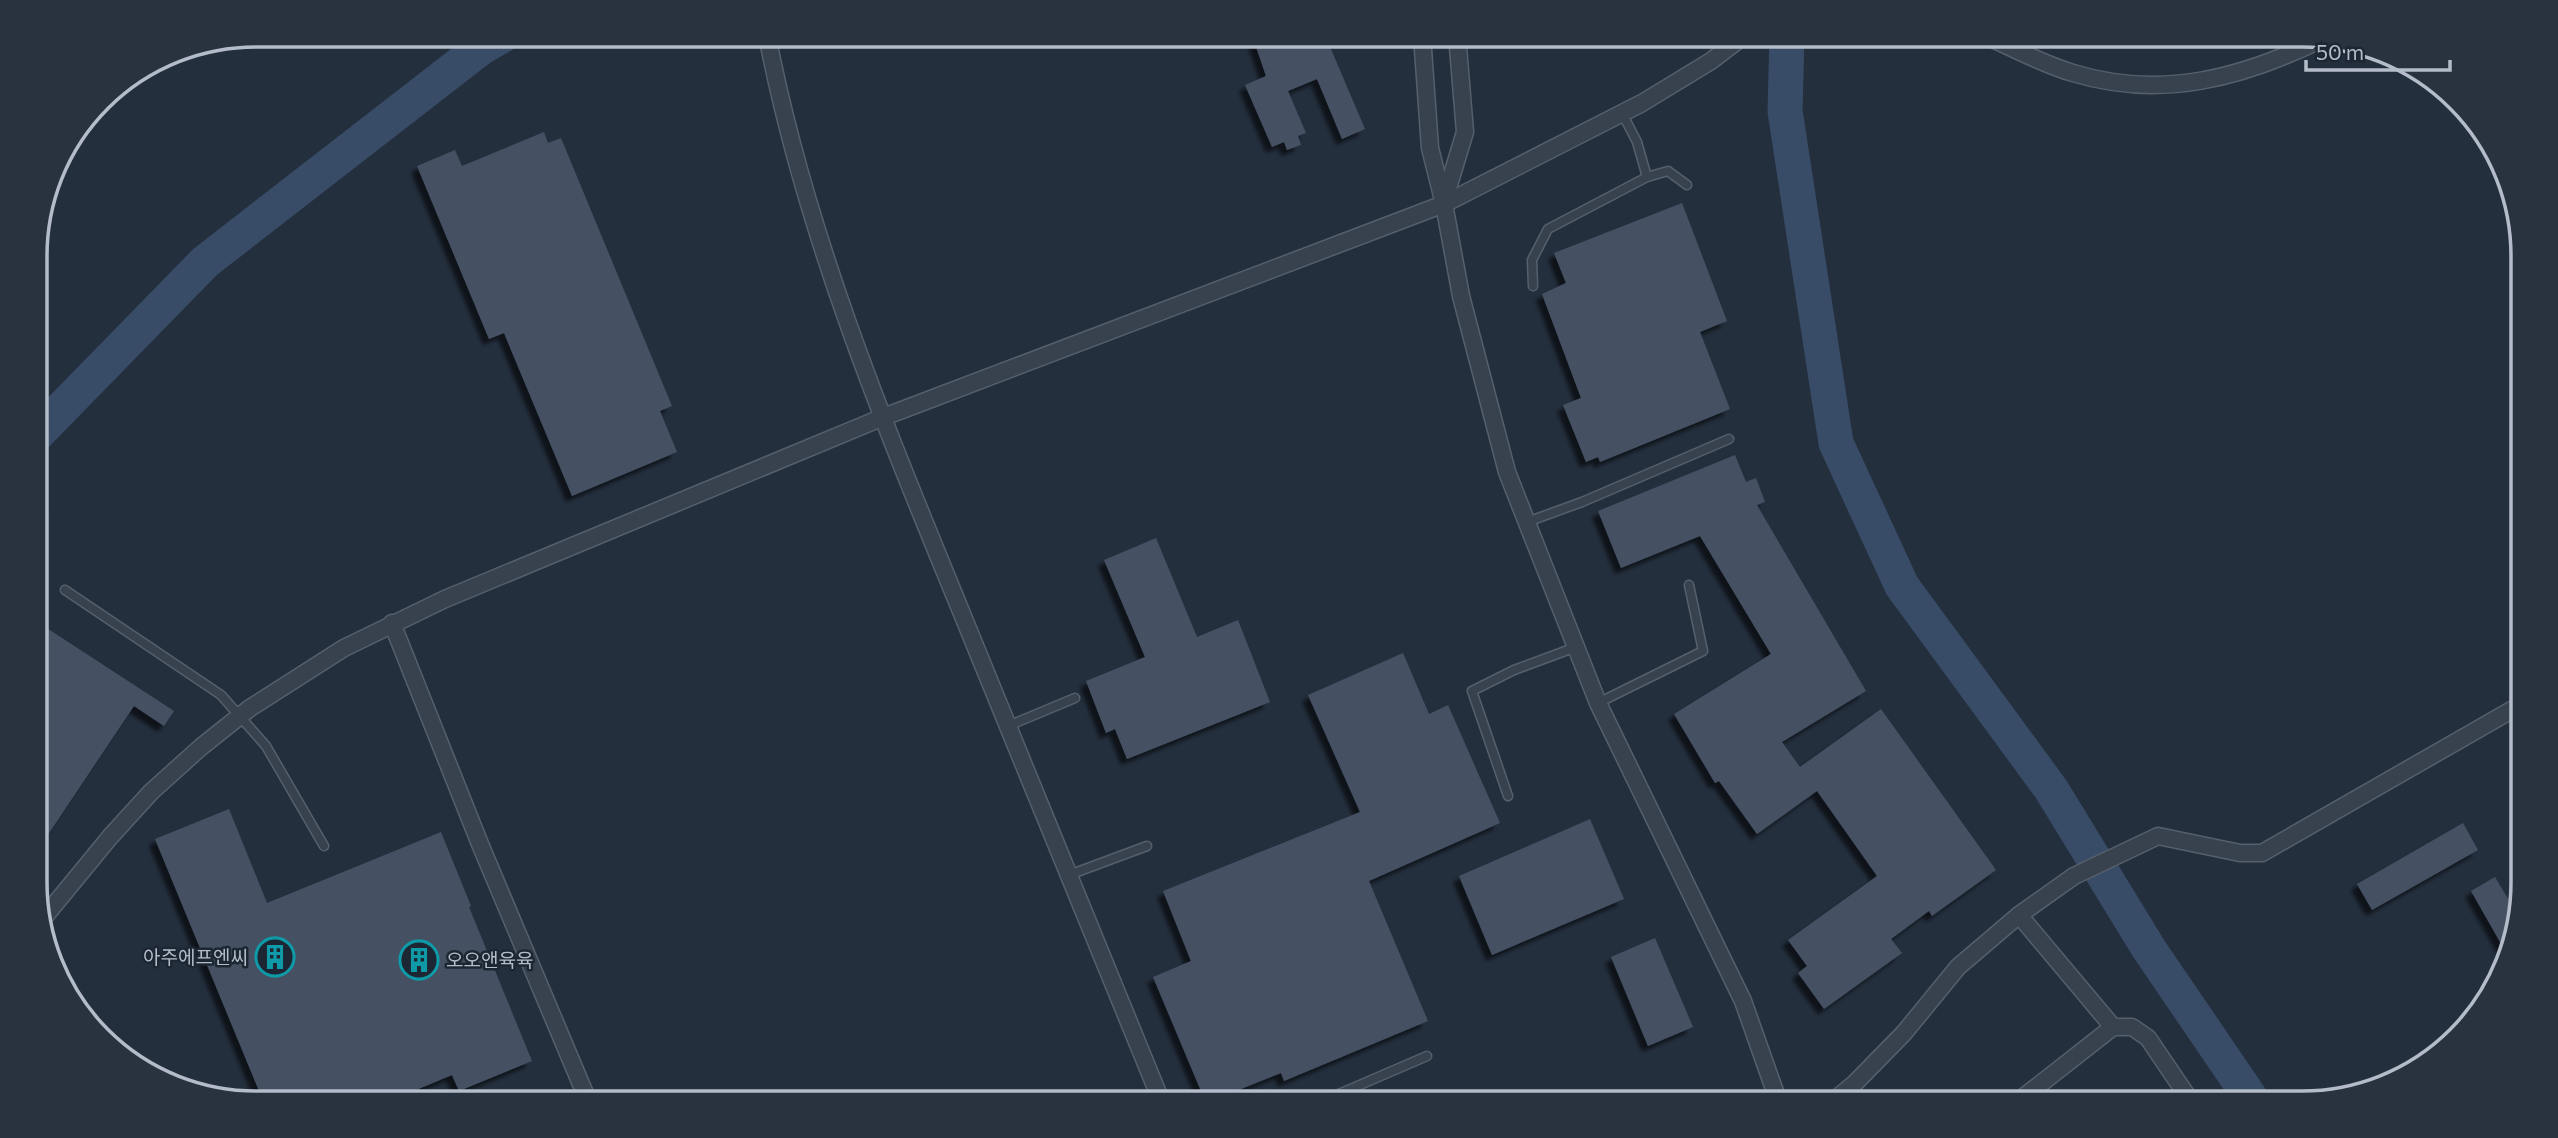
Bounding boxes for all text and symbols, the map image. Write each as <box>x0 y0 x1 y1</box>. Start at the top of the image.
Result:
scale bar <box>2306 28 2450 72</box>
text: 50 m <box>2316 39 2364 64</box>
building icon: 아주에프엔씨 <box>254 936 296 978</box>
building icon: 오오앤육육 <box>398 939 440 981</box>
place label: 아주에프엔씨 <box>143 945 248 968</box>
place label: 오오앤육육 <box>446 948 533 971</box>

